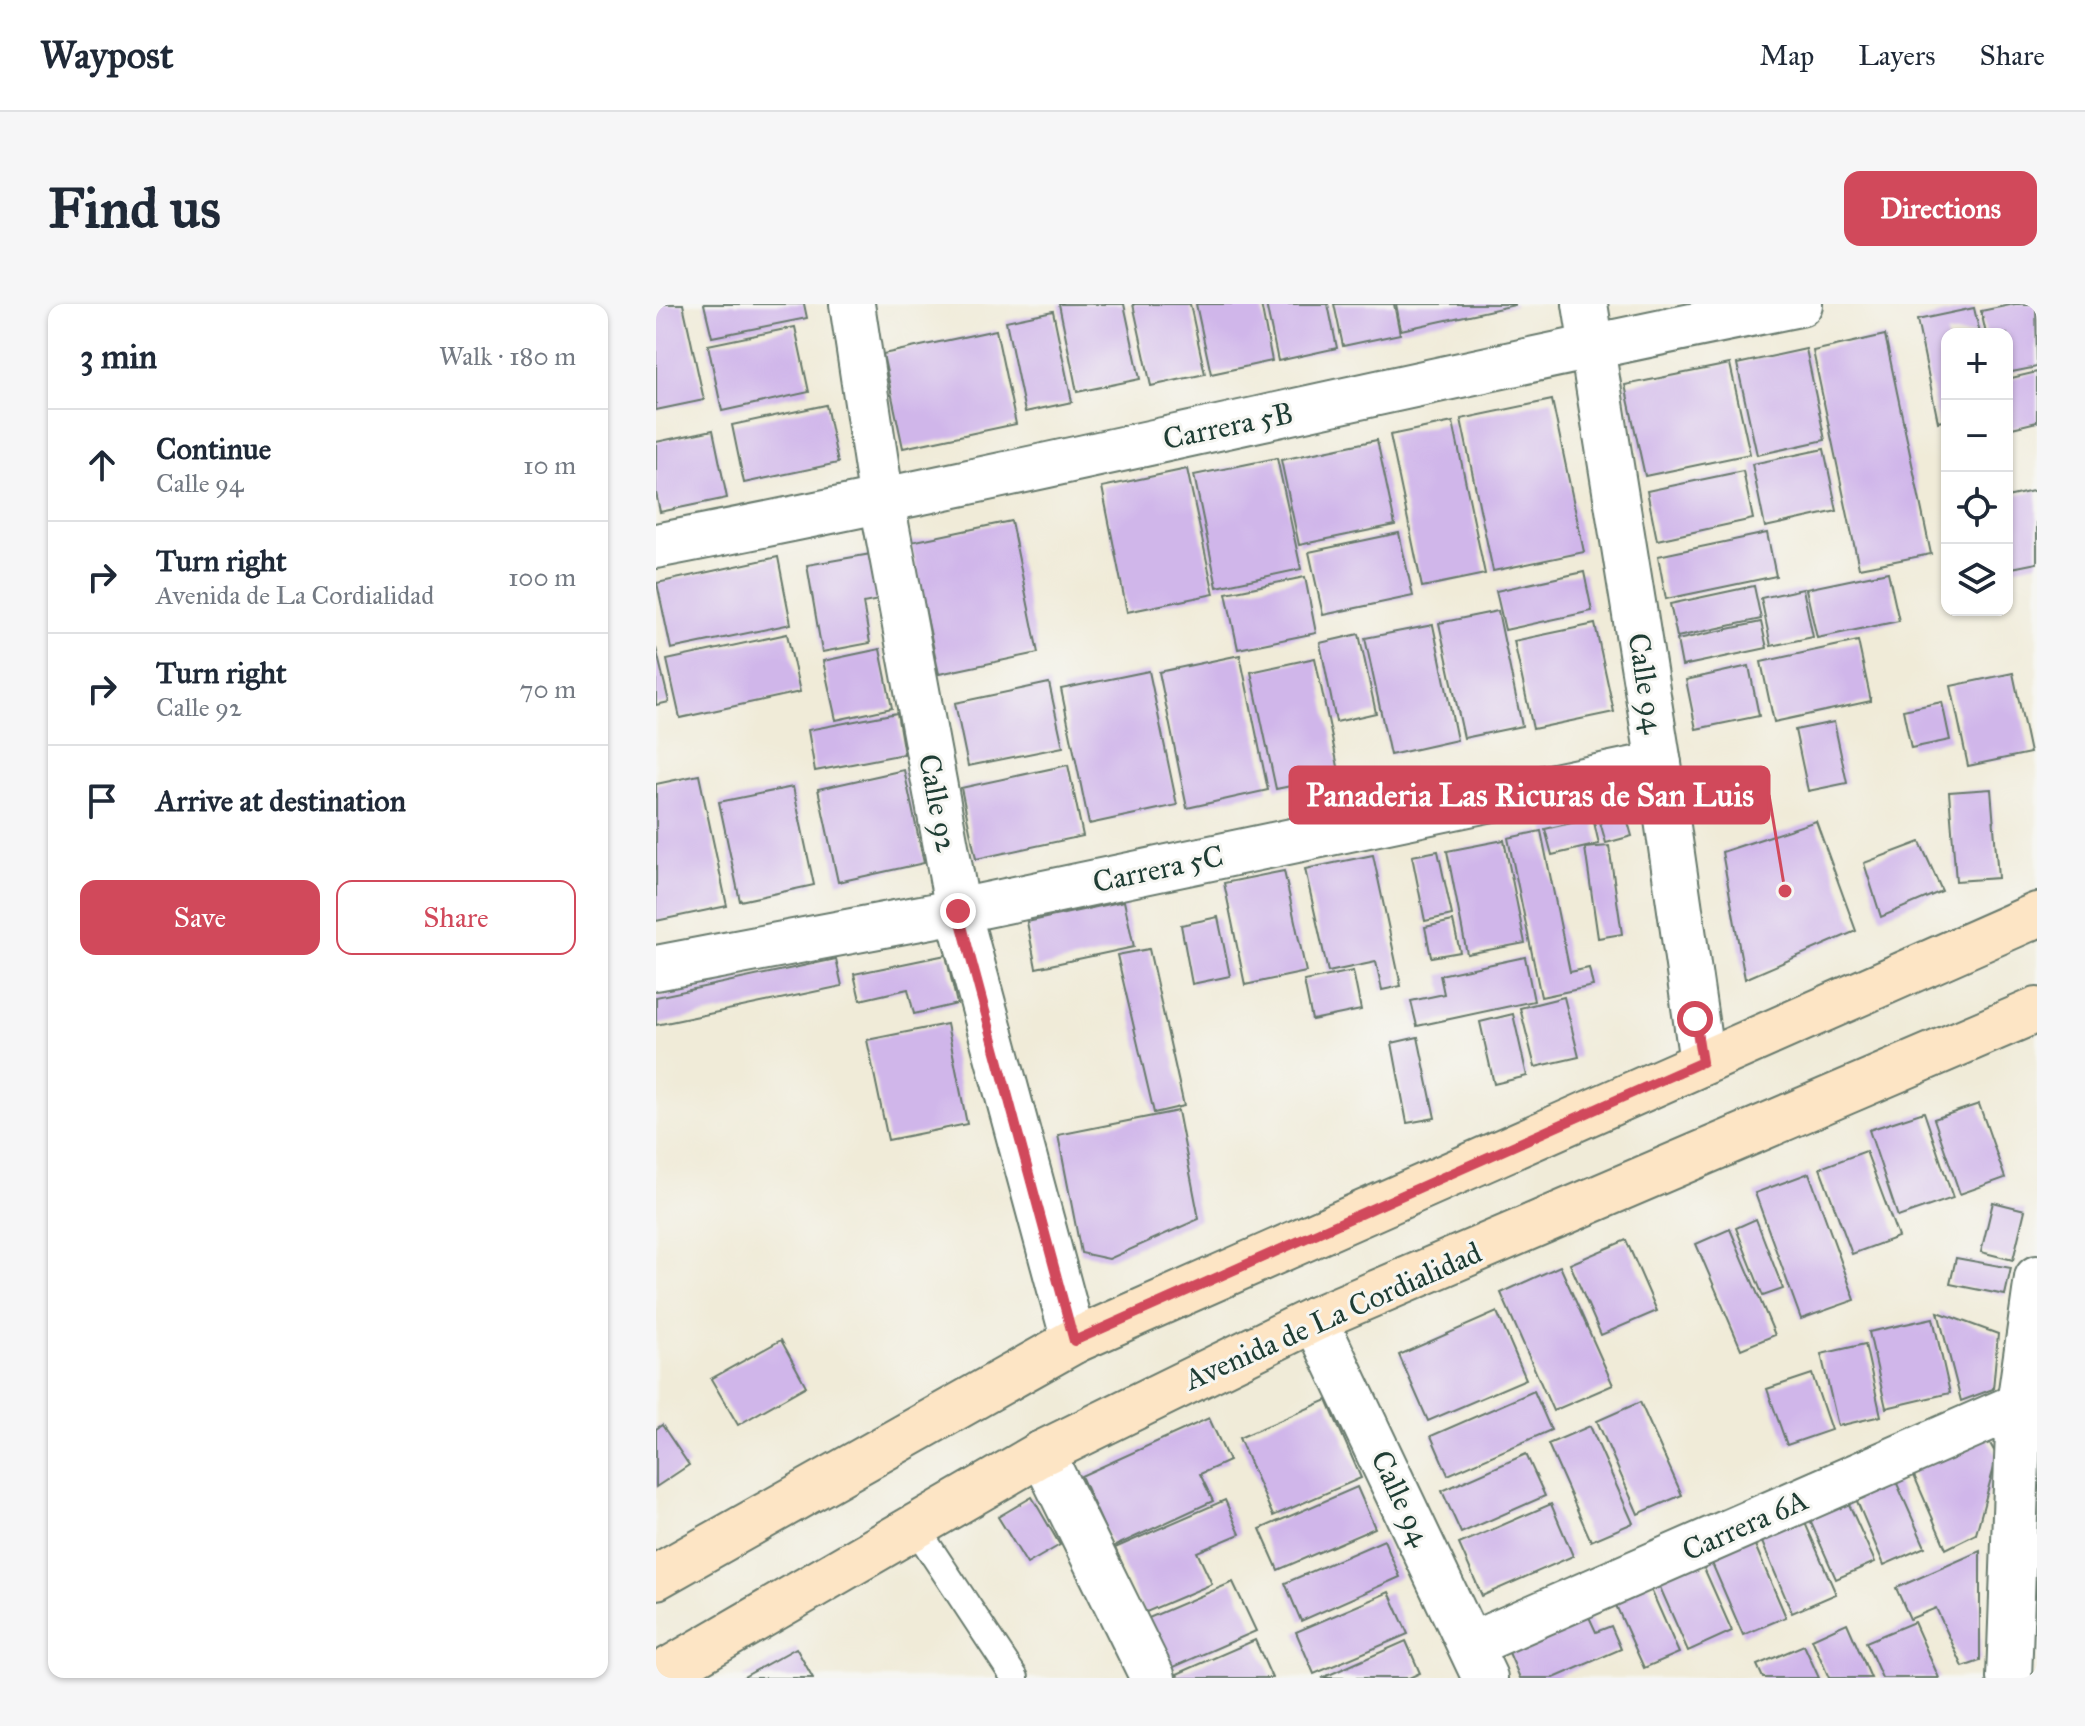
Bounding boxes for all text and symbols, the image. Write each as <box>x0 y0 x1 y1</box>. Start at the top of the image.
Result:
text: Waypost <box>40 32 173 78</box>
text: Map <box>1759 38 1814 73</box>
text: Layers <box>1858 38 1936 73</box>
text: Share <box>1980 38 2045 73</box>
button: Directions <box>1844 171 2037 246</box>
text: Find us <box>48 174 221 242</box>
map controls <box>1941 328 2013 616</box>
button: + <box>1941 328 2013 400</box>
text: 3 min <box>80 336 157 377</box>
text: Walk · 180 m <box>439 340 576 372</box>
street label: Carrera 5B <box>1160 395 1296 457</box>
button: − <box>1941 400 2013 472</box>
text: Continue <box>156 431 271 467</box>
icon: ahead <box>80 443 124 487</box>
text: 10 m <box>523 449 576 481</box>
text: Calle 94 <box>156 467 244 499</box>
button: locate <box>1941 472 2013 544</box>
text: Turn right <box>156 543 287 579</box>
button: layers <box>1941 544 2013 616</box>
icon: right <box>80 555 124 599</box>
text: 100 m <box>508 561 576 593</box>
text: Avenida de La Cordialidad <box>156 579 434 611</box>
street label: Calle 94 <box>1619 630 1672 737</box>
text: Turn right <box>156 655 287 691</box>
icon: right <box>80 667 124 711</box>
text: 70 m <box>520 673 576 705</box>
text: Calle 92 <box>156 691 242 723</box>
street label: Calle 92 <box>910 751 965 855</box>
callout: Panaderia Las Ricuras de San Luis <box>1290 767 1769 823</box>
text: Panaderia Las Ricuras de San Luis <box>1306 776 1754 815</box>
icon: arrive <box>80 779 124 823</box>
text: Arrive at destination <box>156 783 406 819</box>
street label: Carrera 5C <box>1089 838 1227 900</box>
button: Save <box>80 880 320 955</box>
button: Share <box>336 880 576 955</box>
route end <box>940 893 976 929</box>
route start <box>1677 1001 1713 1037</box>
street label: Avenida de La Cordialidad <box>1177 1234 1487 1399</box>
street label: Calle 94 <box>1362 1445 1439 1553</box>
street label: Carrera 6A <box>1677 1481 1813 1569</box>

